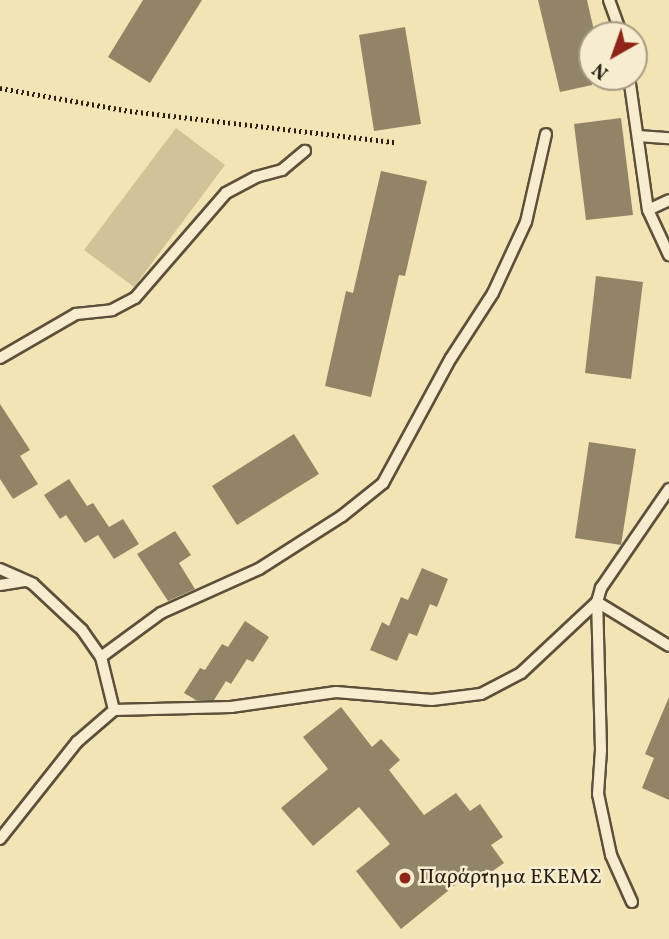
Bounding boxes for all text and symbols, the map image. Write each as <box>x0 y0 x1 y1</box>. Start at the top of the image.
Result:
north arrow <box>578 21 648 91</box>
text: N <box>587 56 614 85</box>
place label: Παράρτημα ΕΚΕΜΣ <box>419 865 602 891</box>
marker: Παράρτημα ΕΚΕΜΣ <box>397 870 413 886</box>

